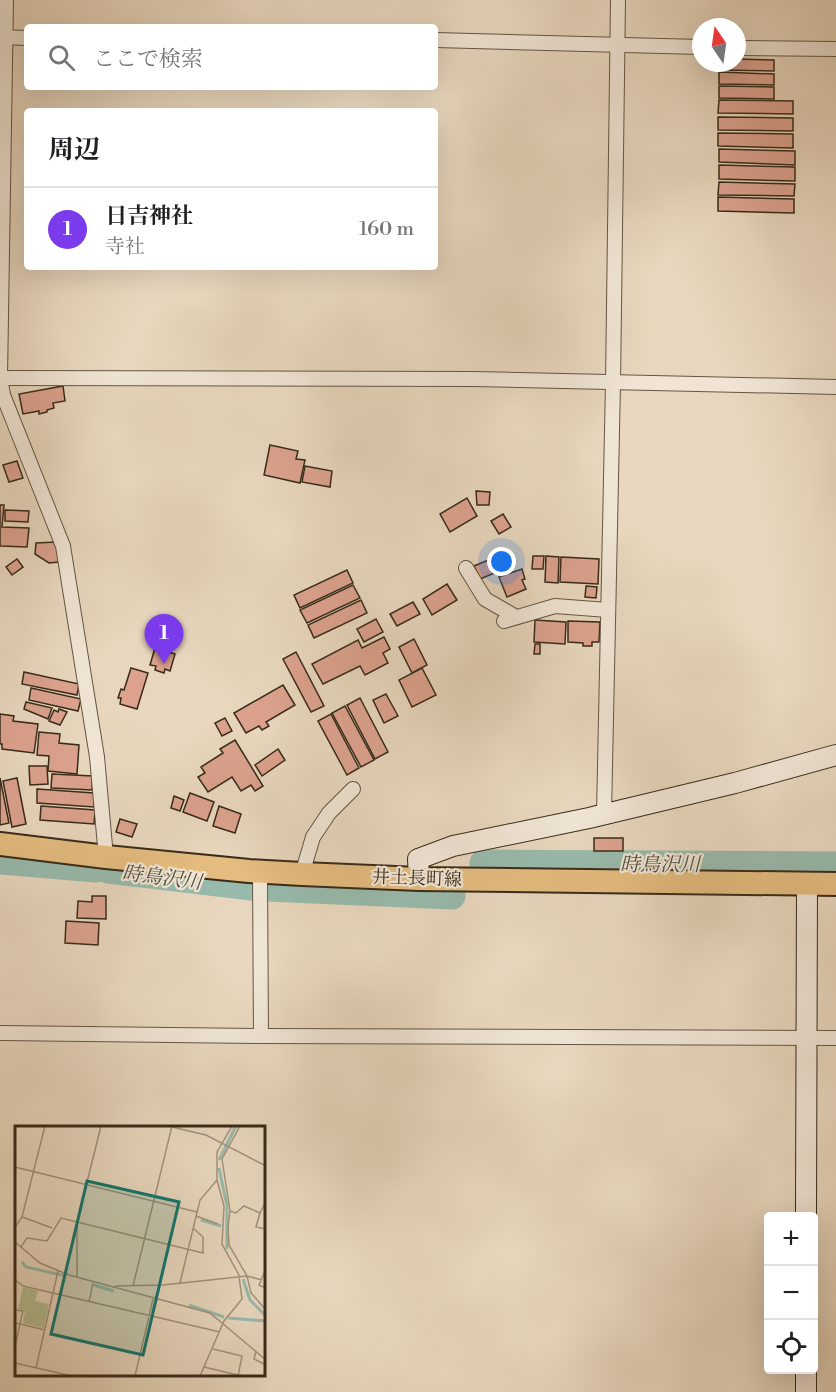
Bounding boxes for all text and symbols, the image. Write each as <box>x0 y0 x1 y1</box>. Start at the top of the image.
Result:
north arrow <box>692 18 746 72</box>
search box <box>24 24 438 90</box>
icon: search <box>45 41 78 74</box>
text: ここで検索 <box>93 46 203 73</box>
text: 周辺 <box>48 134 100 166</box>
text: 日吉神社 <box>105 203 193 230</box>
text: 1 <box>63 217 72 242</box>
text: 160 m <box>359 217 414 242</box>
text: 寺社 <box>105 235 145 260</box>
your location <box>487 547 516 576</box>
pin: 1 <box>144 614 184 664</box>
water label: 時鳥沢川 <box>620 853 702 878</box>
water label: 時鳥沢川 <box>121 861 205 896</box>
street label: 井土長町線 <box>372 865 462 892</box>
inset map <box>15 1126 266 1377</box>
map controls <box>764 1212 818 1374</box>
button: + <box>764 1212 818 1266</box>
button: − <box>764 1266 818 1320</box>
button: locate <box>764 1320 818 1374</box>

